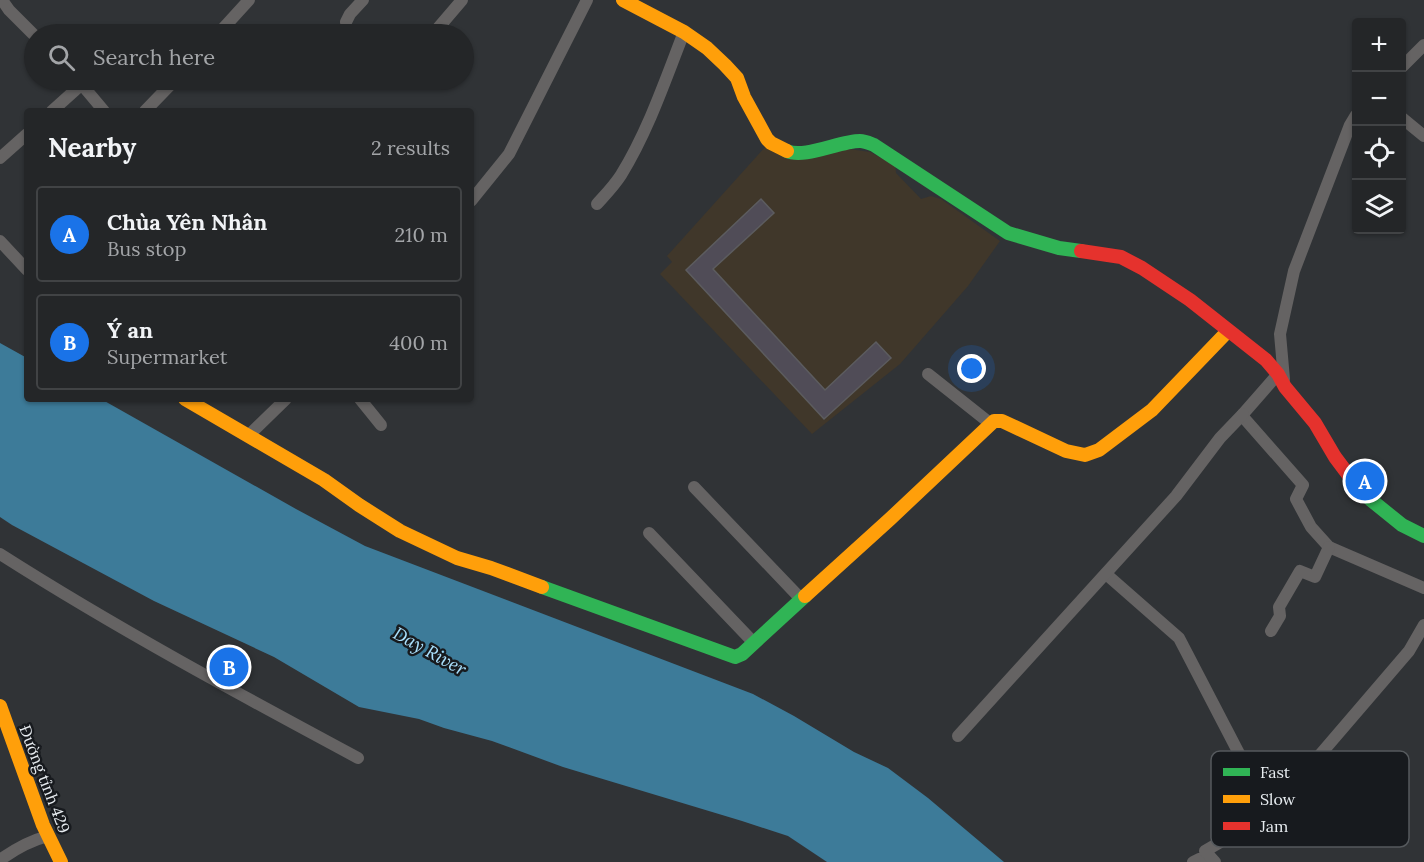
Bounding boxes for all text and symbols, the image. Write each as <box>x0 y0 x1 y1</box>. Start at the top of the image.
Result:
map controls <box>1352 18 1406 234</box>
button: + <box>1352 18 1406 72</box>
search box <box>24 24 474 90</box>
icon: search <box>45 41 78 74</box>
text: Search here <box>93 43 215 71</box>
button: − <box>1352 72 1406 126</box>
button: locate <box>1352 126 1406 180</box>
text: Nearby <box>48 131 136 164</box>
text: 2 results <box>371 135 450 160</box>
button: layers <box>1352 180 1406 234</box>
text: Chùa Yên Nhân <box>107 208 267 236</box>
text: A <box>63 222 76 247</box>
text: 210 m <box>394 222 448 247</box>
text: Bus stop <box>107 236 186 261</box>
text: Ý an <box>107 316 153 344</box>
text: B <box>63 330 76 355</box>
text: 400 m <box>389 330 448 355</box>
text: Supermarket <box>107 344 227 369</box>
your location <box>957 354 986 383</box>
pin: A <box>1346 458 1384 504</box>
water label: Day River <box>389 621 471 681</box>
pin: B <box>210 644 248 690</box>
street label: Đường tỉnh 429 <box>15 722 75 836</box>
legend <box>1211 751 1409 847</box>
text: Fast <box>1260 762 1291 782</box>
text: Slow <box>1260 789 1296 809</box>
text: Jam <box>1259 816 1288 836</box>

